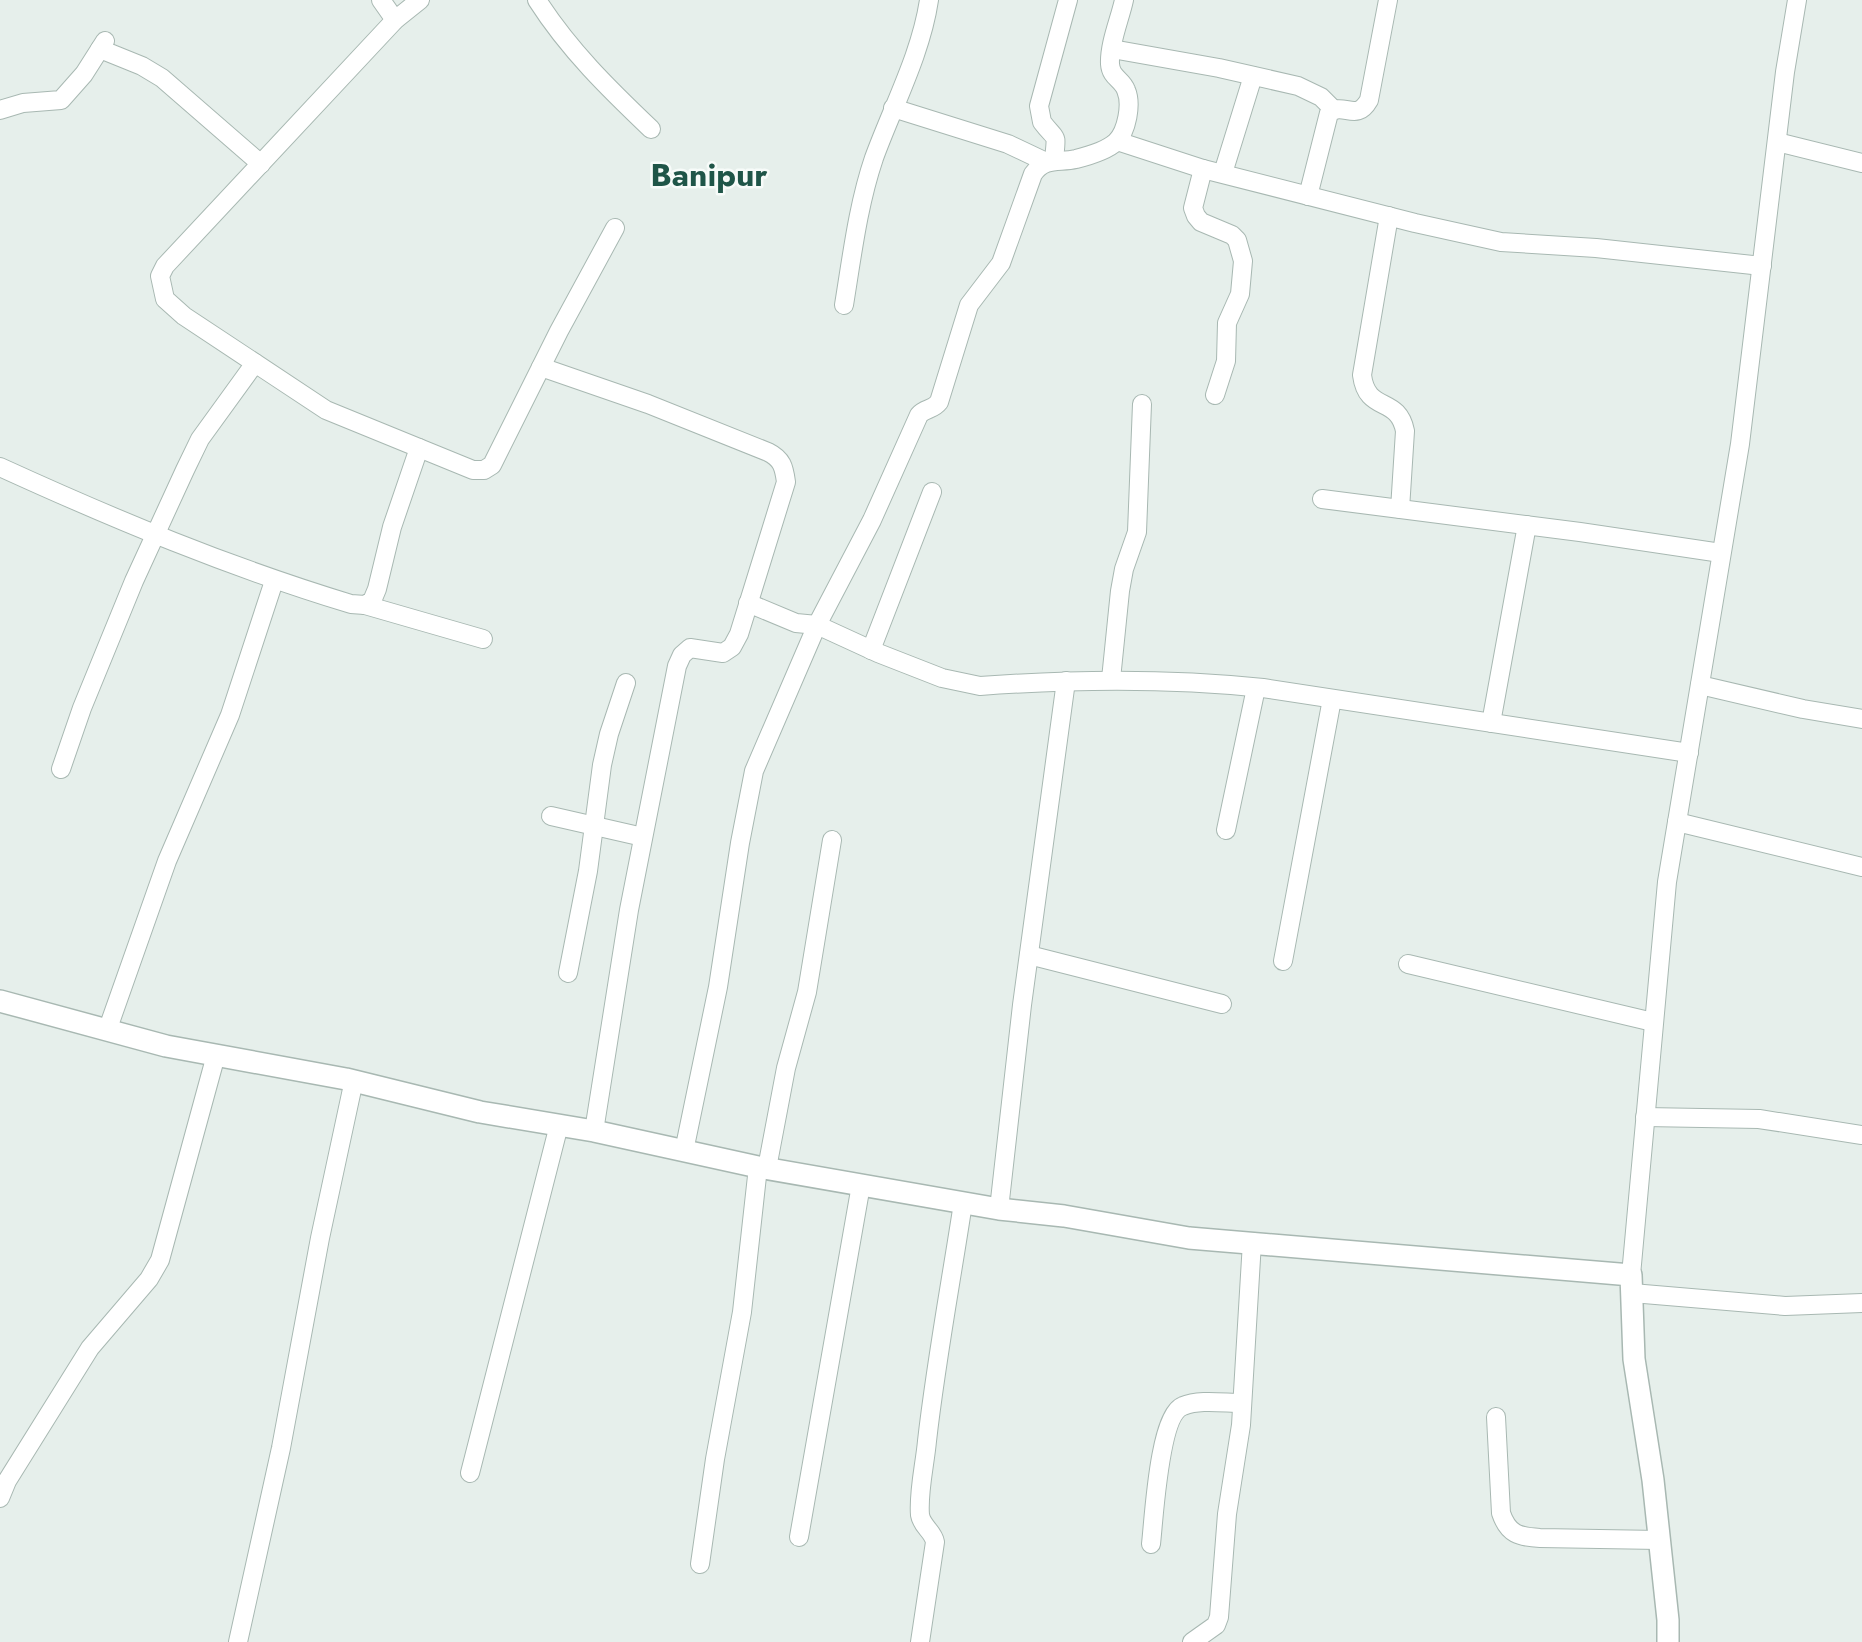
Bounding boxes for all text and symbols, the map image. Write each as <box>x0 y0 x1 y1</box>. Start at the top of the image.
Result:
district label: Banipur <box>650 152 768 198</box>

